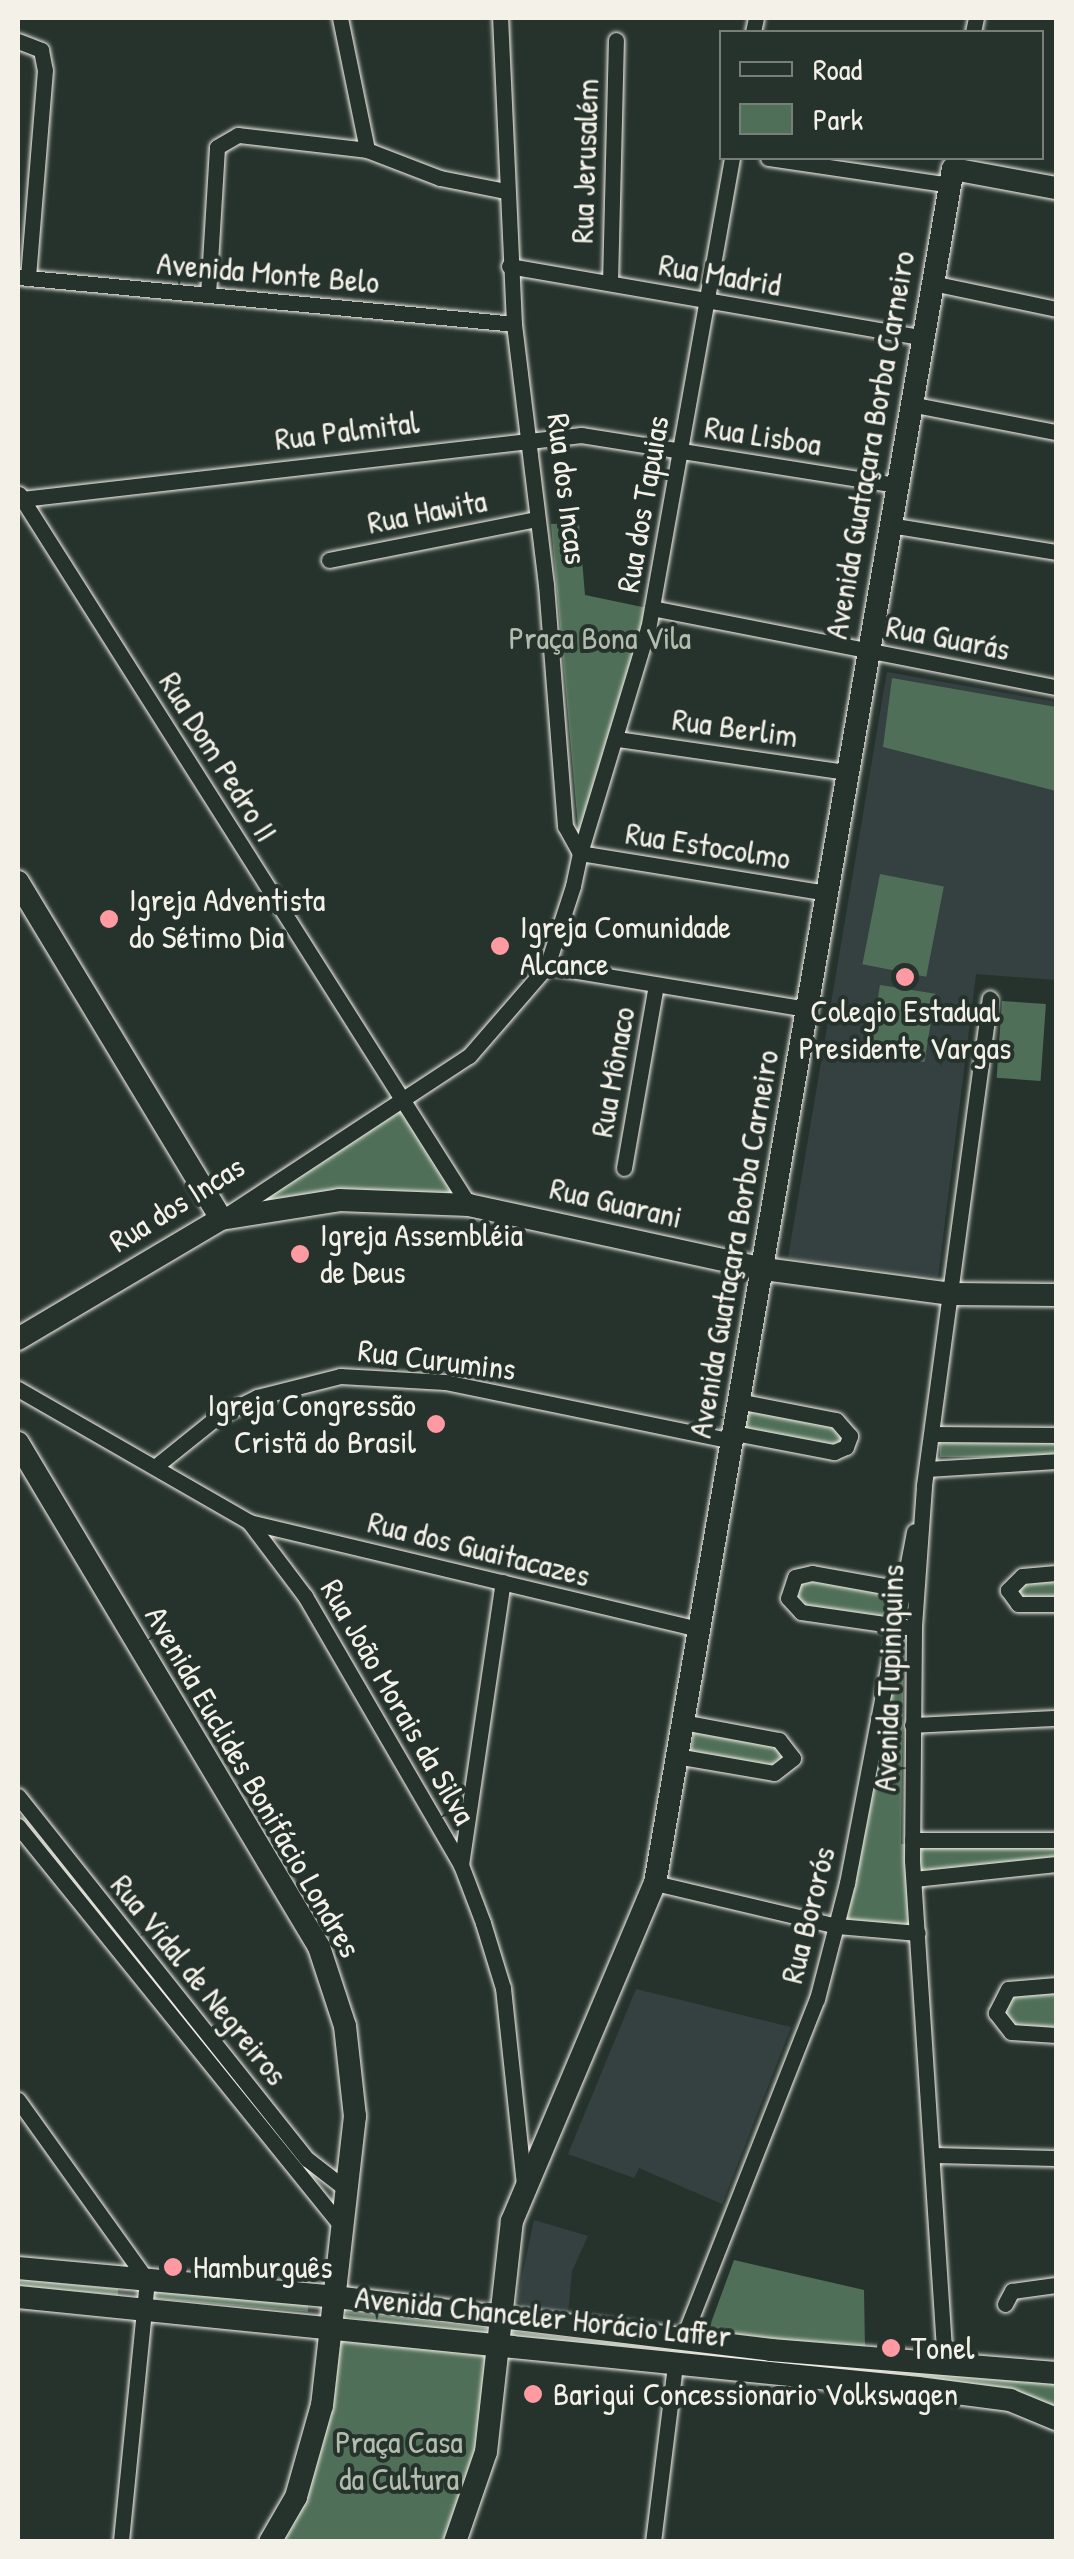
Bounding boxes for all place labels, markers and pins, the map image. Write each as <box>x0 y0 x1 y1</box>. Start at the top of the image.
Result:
place label: Igreja Adventista do Sétimo Dia <box>129 882 325 957</box>
marker: Igreja Adventista do Sétimo Dia <box>98 908 120 930</box>
place label: Igreja Comunidade Alcance <box>520 909 731 984</box>
marker: Igreja Comunidade Alcance <box>489 935 511 957</box>
marker: Colegio Estadual Presidente Vargas <box>894 966 916 988</box>
place label: Colegio Estadual Presidente Vargas <box>799 993 1011 1068</box>
place label: Igreja Assembléia de Deus <box>320 1217 523 1292</box>
marker: Igreja Assembléia de Deus <box>289 1243 311 1265</box>
place label: Igreja Congressão Cristã do Brasil <box>207 1387 416 1462</box>
marker: Igreja Congressão Cristã do Brasil <box>425 1413 447 1435</box>
place label: Hamburguês <box>193 2248 333 2286</box>
marker: Hamburguês <box>162 2256 184 2278</box>
place label: Tonel <box>911 2329 975 2367</box>
marker: Tonel <box>880 2337 902 2359</box>
place label: Barigui Concessionario Volkswagen <box>553 2375 958 2413</box>
marker: Barigui Concessionario Volkswagen <box>522 2383 544 2405</box>

